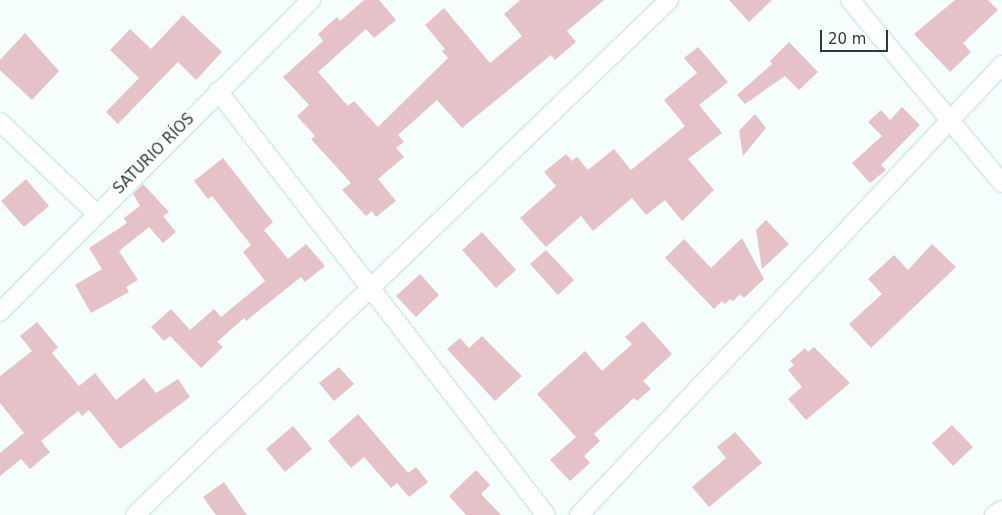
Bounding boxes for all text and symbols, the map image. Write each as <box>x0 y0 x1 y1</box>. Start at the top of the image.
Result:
scale bar <box>822 20 890 52</box>
text: 20 m <box>828 30 866 48</box>
street label: SATURIO RÍOS <box>110 110 198 198</box>

